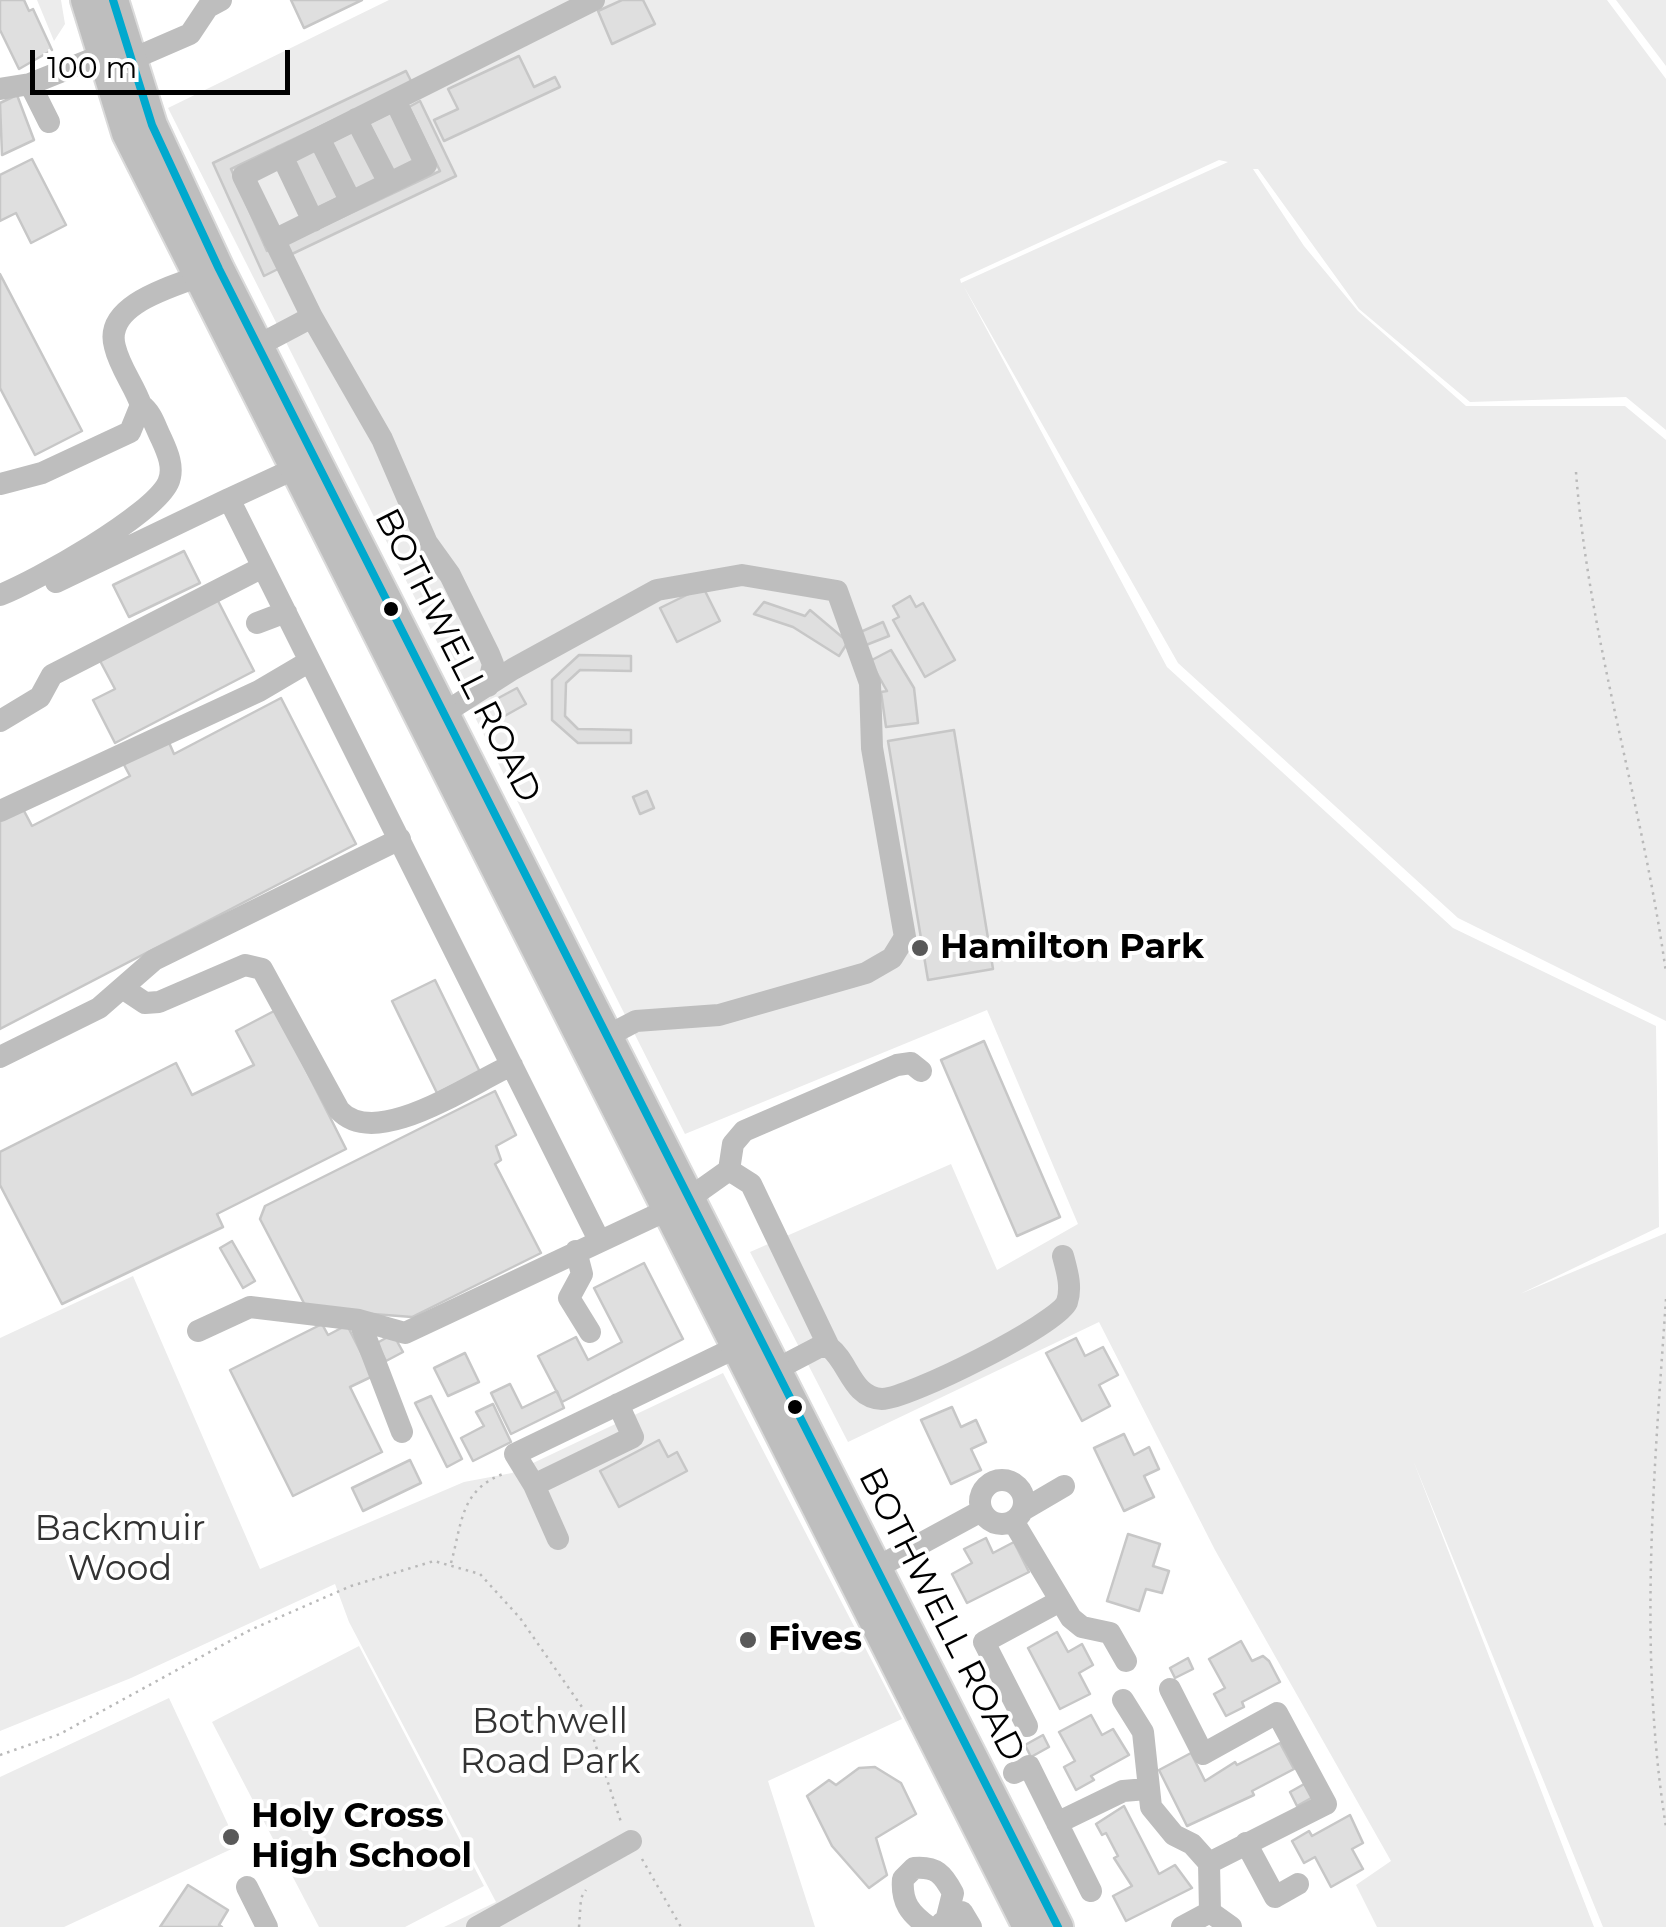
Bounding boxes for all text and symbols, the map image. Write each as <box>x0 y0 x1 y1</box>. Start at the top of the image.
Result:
scale bar <box>35 30 295 92</box>
text: 100 m <box>47 49 137 86</box>
street label: BOTHWELL ROAD <box>365 502 549 810</box>
unlabelled marker <box>381 599 401 619</box>
place label: Hamilton Park <box>940 927 1204 969</box>
marker: Hamilton Park <box>909 937 931 959</box>
unlabelled marker <box>785 1397 805 1417</box>
street label: BOTHWELL ROAD <box>849 1461 1033 1769</box>
park label: Backmuir Wood <box>34 1509 206 1591</box>
place label: Fives <box>768 1619 862 1661</box>
marker: Fives <box>737 1629 759 1651</box>
park label: Bothwell Road Park <box>460 1702 640 1784</box>
place label: Holy Cross High School <box>251 1796 472 1878</box>
marker: Holy Cross High School <box>220 1826 242 1848</box>

